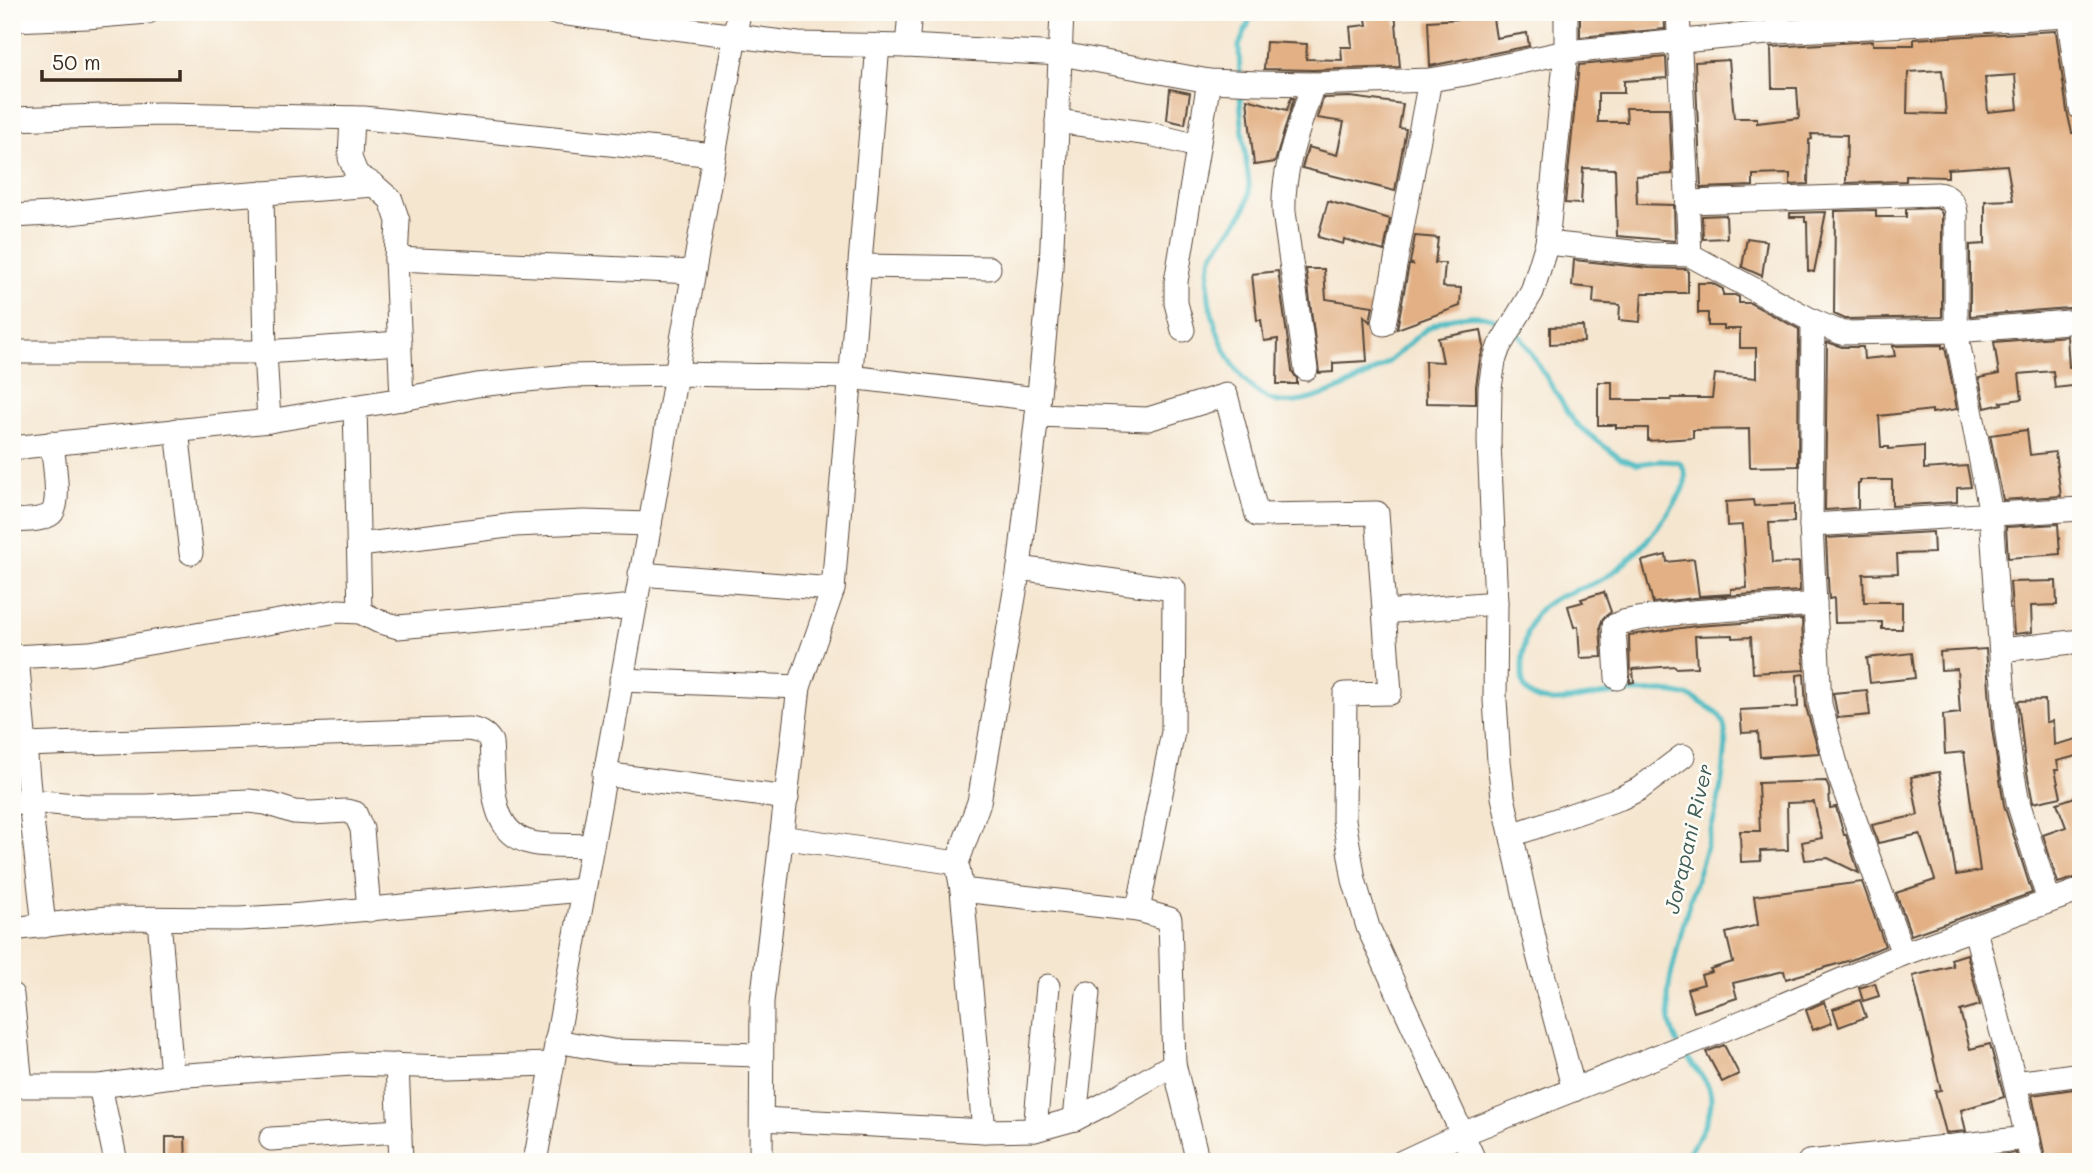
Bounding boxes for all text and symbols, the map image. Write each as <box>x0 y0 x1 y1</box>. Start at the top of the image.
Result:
scale bar <box>42 38 180 82</box>
text: 50 m <box>52 48 101 75</box>
water label: Jorapani River <box>1657 761 1718 916</box>

